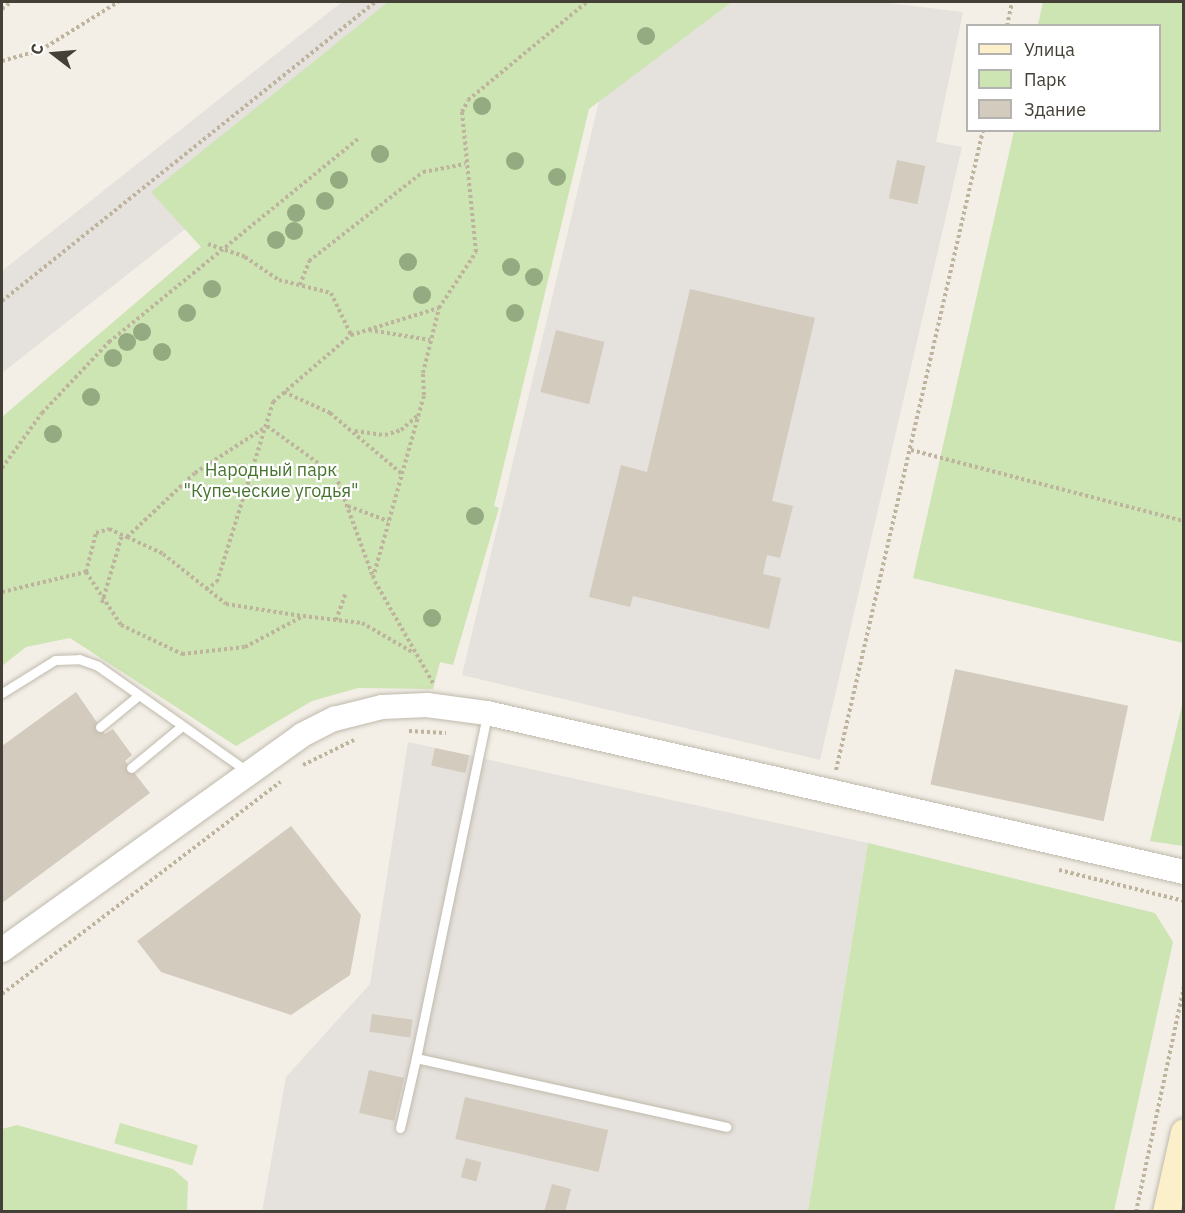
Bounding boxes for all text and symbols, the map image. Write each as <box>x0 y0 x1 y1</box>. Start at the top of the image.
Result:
north arrow <box>24 24 84 84</box>
legend <box>966 24 1161 132</box>
text: Улица <box>1024 38 1075 61</box>
text: С <box>26 41 48 57</box>
text: Парк <box>1024 68 1066 91</box>
text: Здание <box>1024 98 1086 121</box>
park label: Народный парк "Купеческие угодья" <box>183 460 359 502</box>

